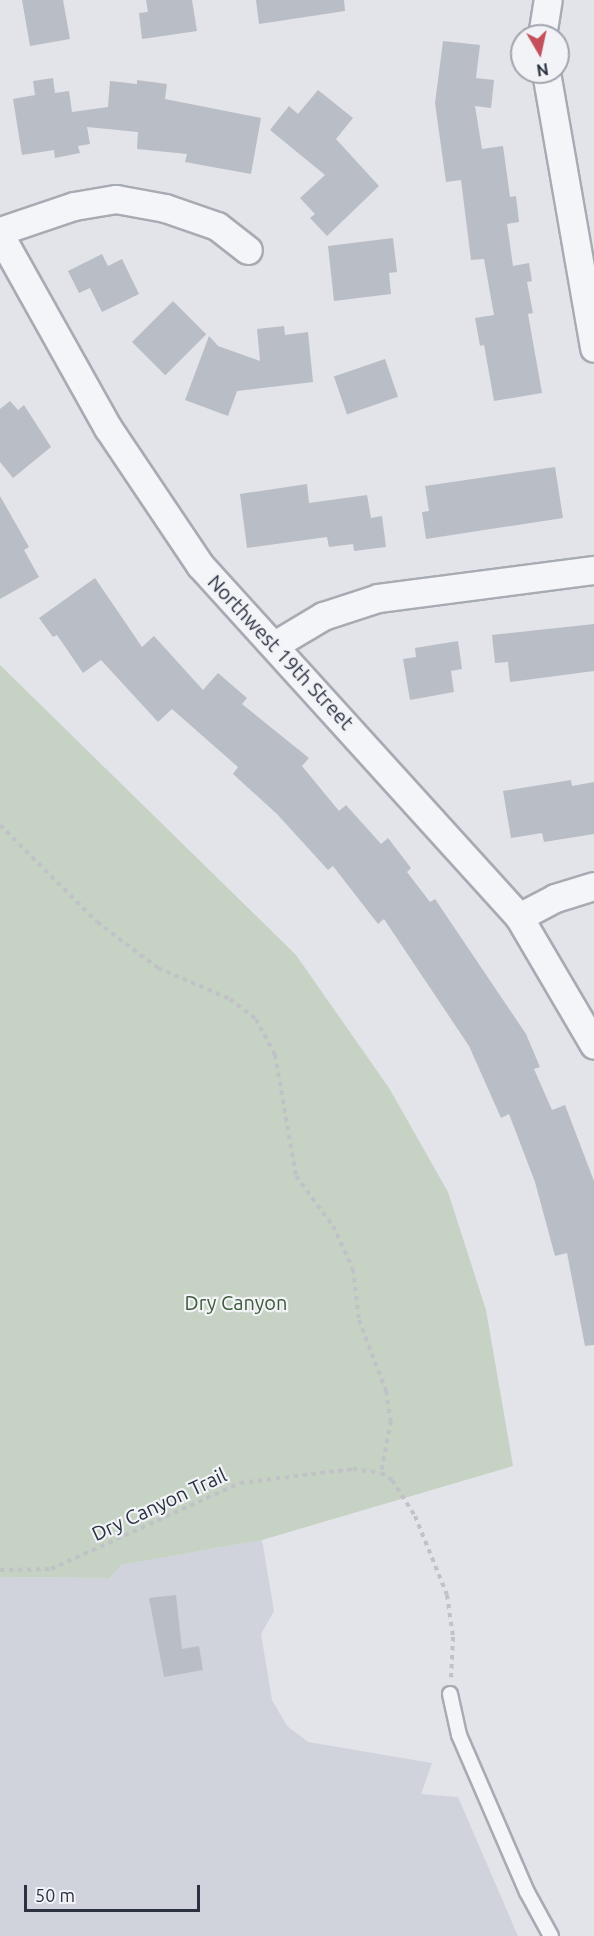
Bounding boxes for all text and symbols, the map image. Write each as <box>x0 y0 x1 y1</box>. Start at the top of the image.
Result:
north arrow <box>510 24 570 84</box>
text: N <box>535 60 550 80</box>
street label: Northwest 19th Street <box>203 570 359 734</box>
park label: Dry Canyon <box>185 1290 287 1314</box>
street label: Dry Canyon Trail <box>88 1462 230 1546</box>
scale bar <box>27 1873 202 1911</box>
text: 50 m <box>35 1885 75 1905</box>

